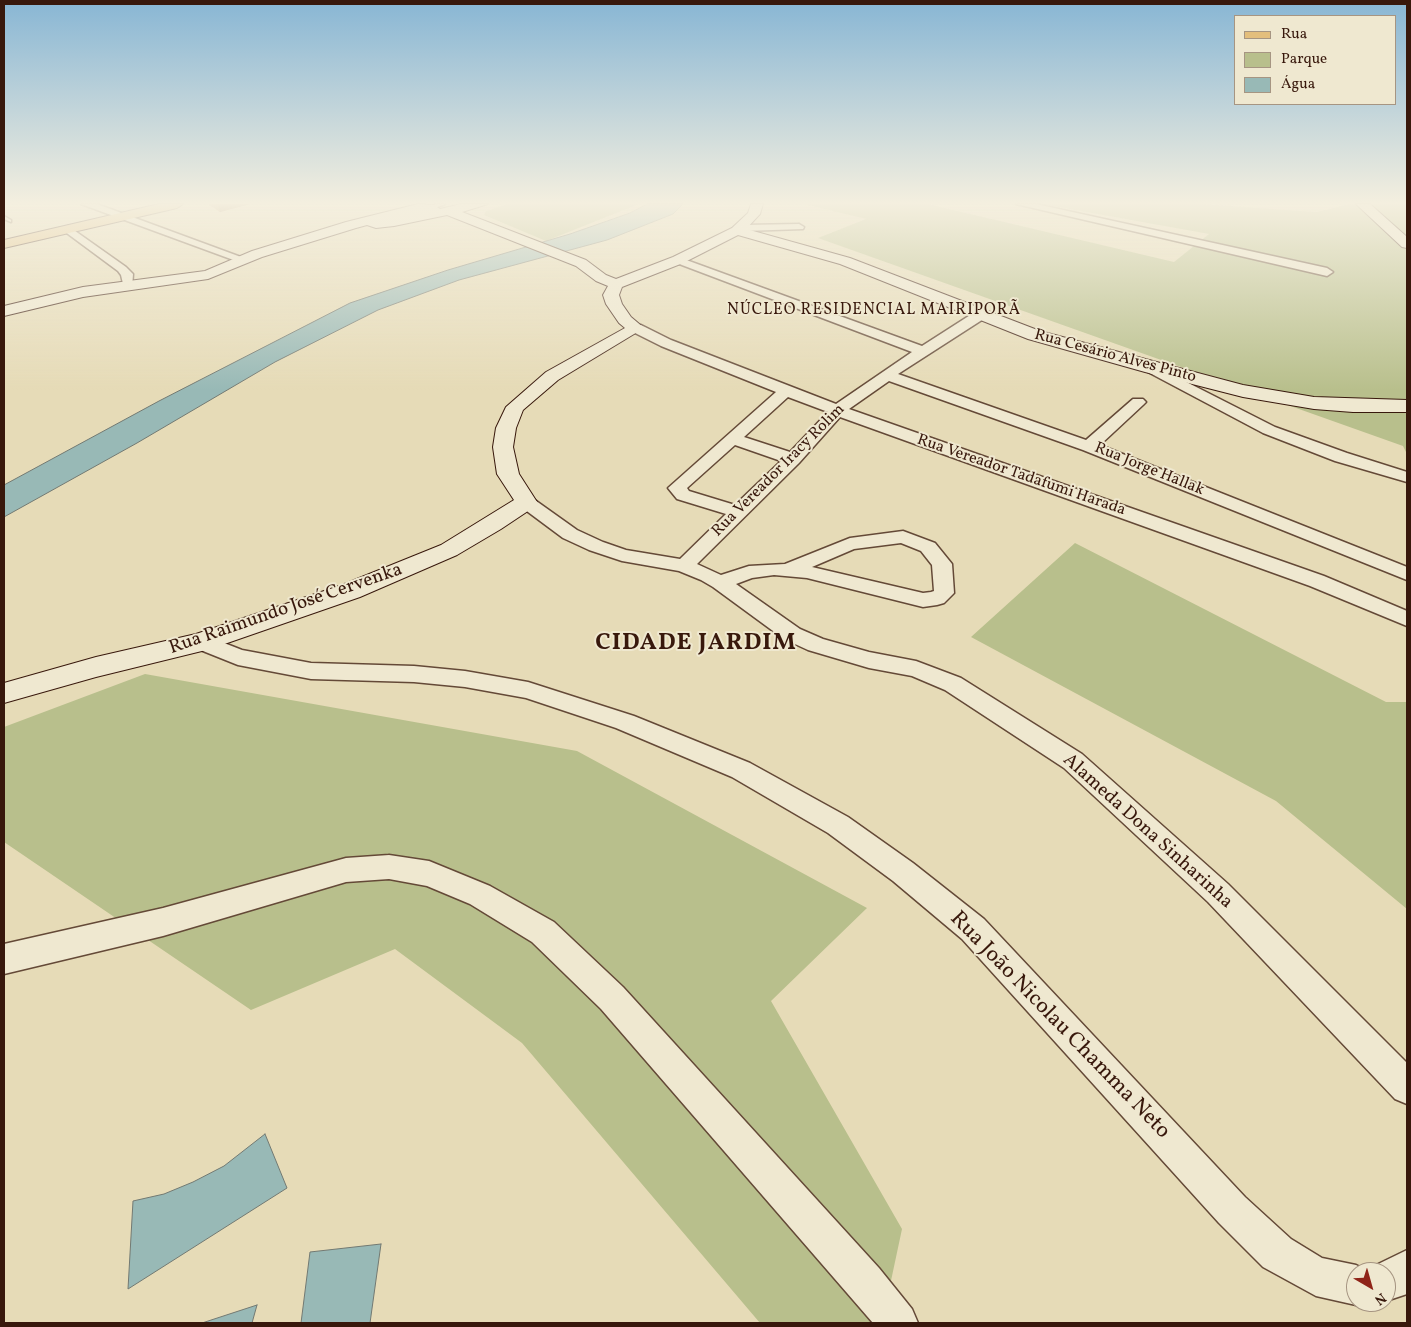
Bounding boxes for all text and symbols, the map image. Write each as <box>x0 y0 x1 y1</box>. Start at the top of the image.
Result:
legend <box>1234 15 1396 105</box>
text: Rua <box>1281 24 1307 45</box>
text: Parque <box>1281 49 1327 70</box>
text: Água <box>1281 74 1315 95</box>
district label: NÚCLEO RESIDENCIAL MAIRIPORÃ <box>724 301 1024 321</box>
street label: Rua Cesário Alves Pinto <box>1032 326 1198 388</box>
street label: Rua Vereador Iracy Rolim <box>709 401 849 541</box>
street label: Rua Vereador Tadafumi Harada <box>914 431 1128 521</box>
street label: Rua Jorge Hallak <box>1091 439 1207 501</box>
street label: Rua Raimundo José Cervenka <box>166 559 406 661</box>
district label: CIDADE JARDIM <box>594 631 798 659</box>
street label: Alameda Dona Sinharinha <box>1057 750 1237 914</box>
street label: Rua João Nicolau Chamma Neto <box>943 907 1175 1145</box>
north arrow <box>1346 1262 1396 1312</box>
text: N <box>1370 1288 1390 1309</box>

